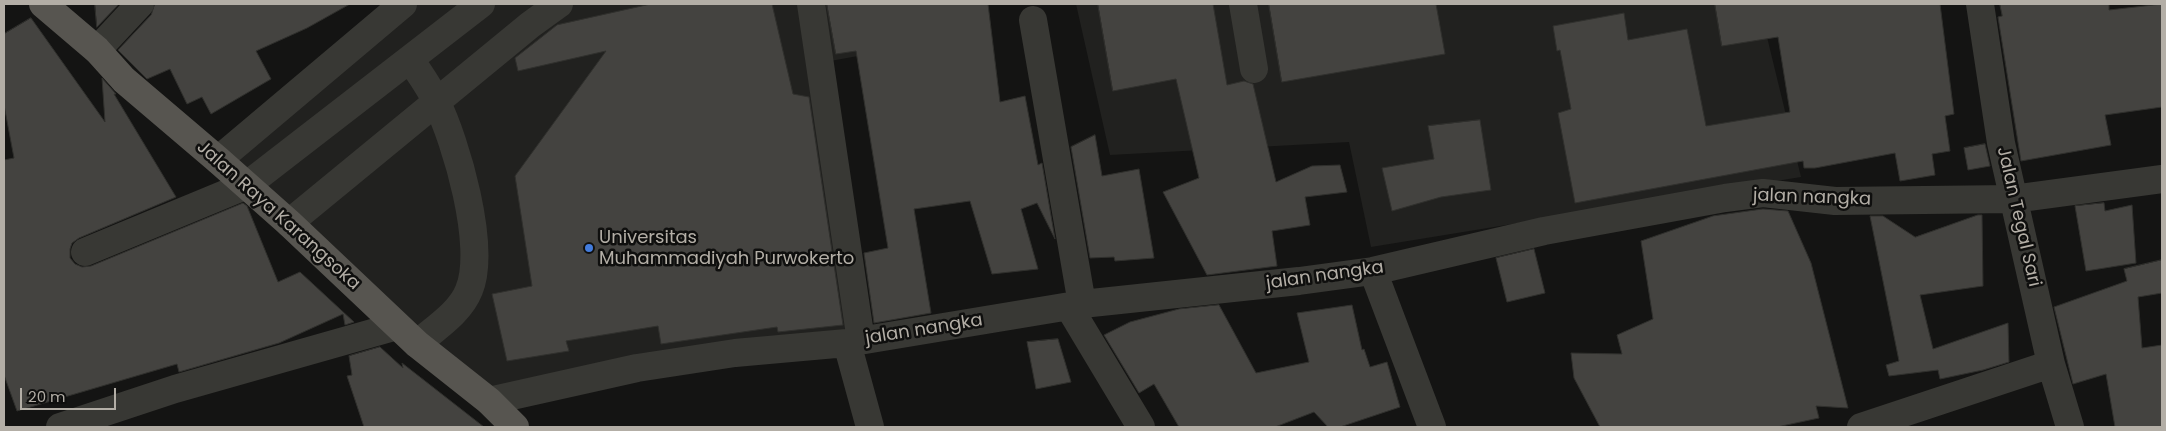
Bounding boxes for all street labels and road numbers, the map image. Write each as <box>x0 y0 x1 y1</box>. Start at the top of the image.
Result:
street label: Jalan Raya Karangsoka <box>192 137 364 295</box>
street label: Jalan Tegal Sari <box>1991 145 2045 289</box>
street label: jalan nangka <box>1752 185 1872 211</box>
street label: jalan nangka <box>1265 257 1385 295</box>
street label: jalan nangka <box>864 310 984 350</box>

